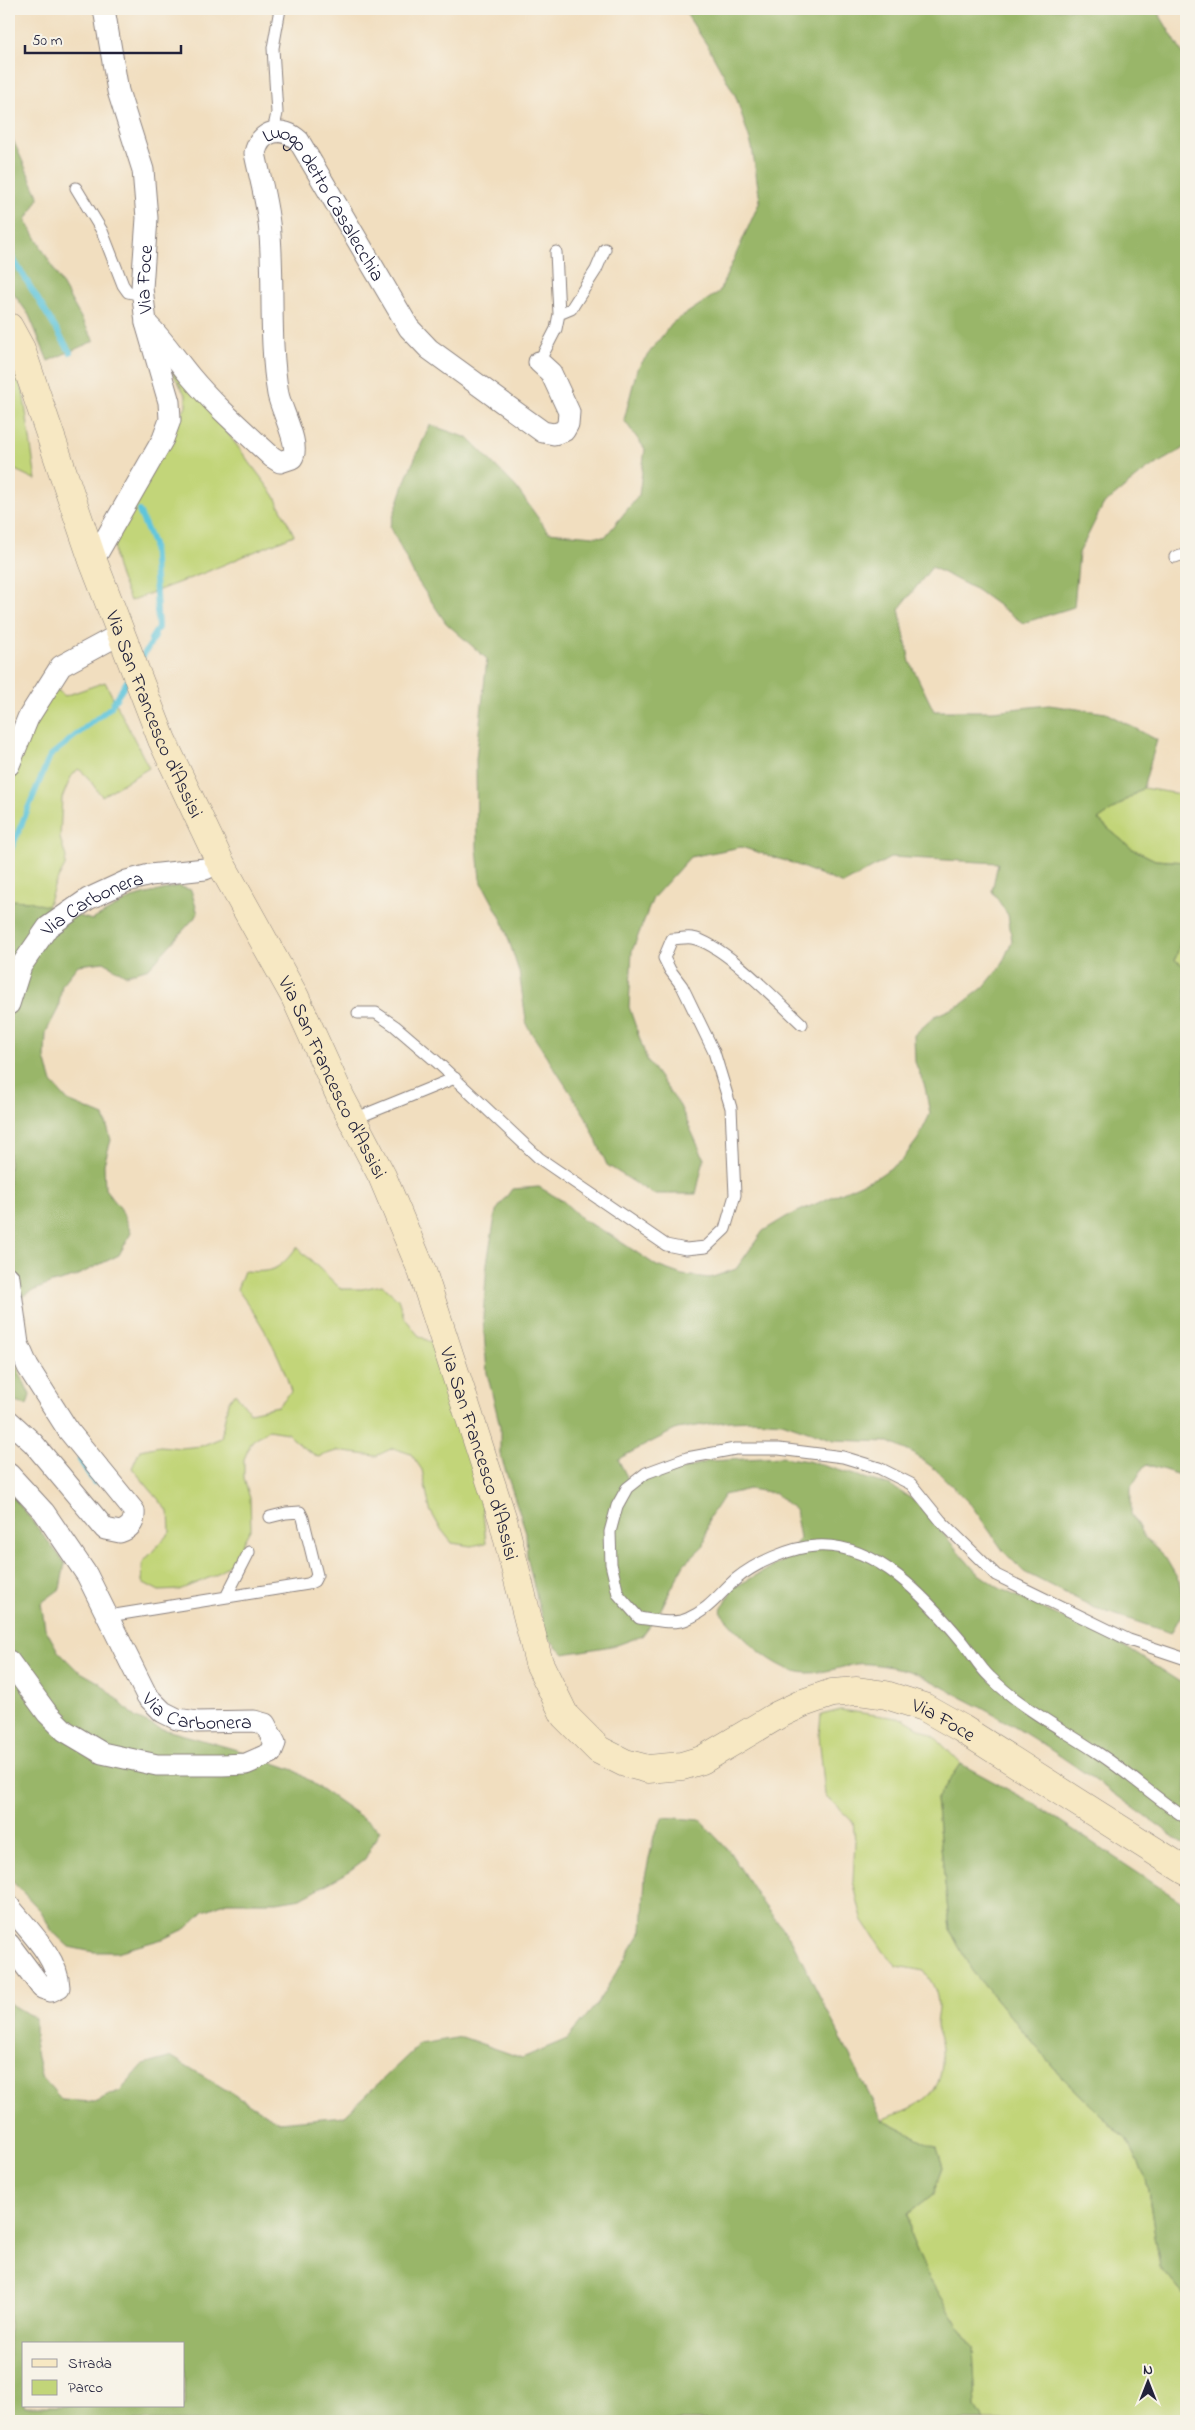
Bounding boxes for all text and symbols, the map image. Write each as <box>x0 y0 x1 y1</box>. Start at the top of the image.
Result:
scale bar <box>25 22 181 54</box>
text: 50 m <box>32 30 63 52</box>
street label: Luogo detto Casalecchia <box>257 119 391 288</box>
street label: Via Foce <box>130 244 162 316</box>
street label: Via San Francesco d'Assisi <box>96 606 209 824</box>
street label: Via Carbonera <box>34 865 147 943</box>
street label: Via San Francesco d'Assisi <box>269 971 393 1185</box>
street label: Via San Francesco d'Assisi <box>430 1343 525 1564</box>
street label: Via Carbonera <box>133 1686 252 1739</box>
street label: Via Foce <box>907 1692 980 1751</box>
legend <box>22 2342 185 2408</box>
text: Strada <box>68 2353 112 2375</box>
north arrow <box>1122 2358 1172 2408</box>
text: N <box>1143 2360 1153 2381</box>
text: Parco <box>68 2377 103 2399</box>

